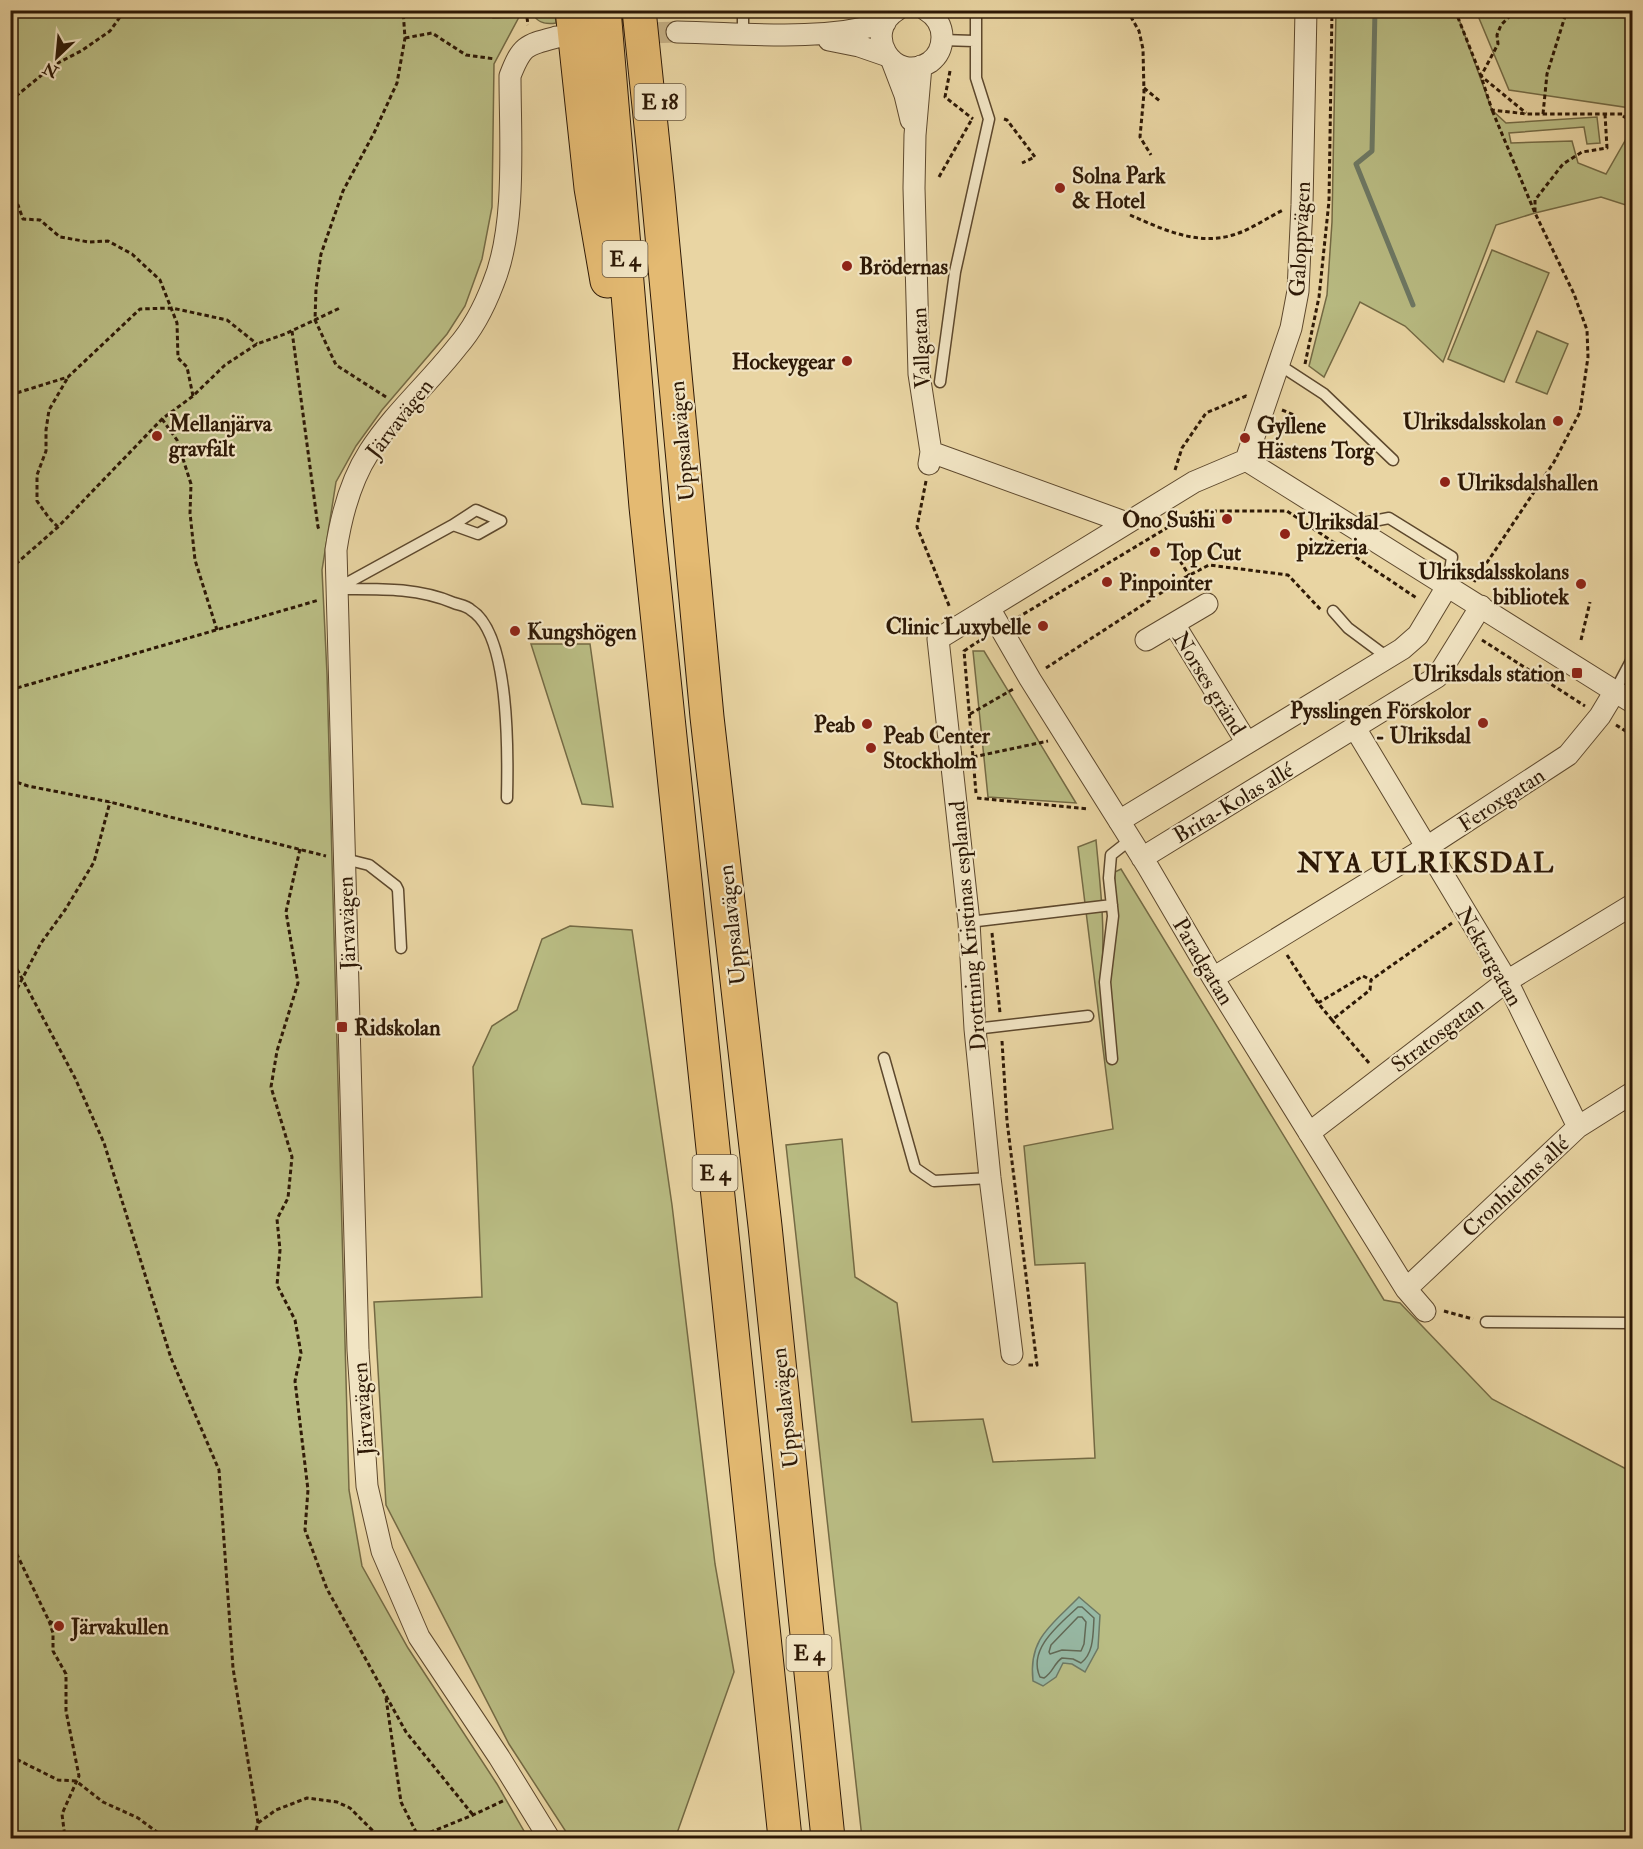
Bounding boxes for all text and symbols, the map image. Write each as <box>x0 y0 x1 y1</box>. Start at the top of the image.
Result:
north arrow <box>27 27 87 87</box>
text: N <box>39 57 63 82</box>
road number: E 18 <box>634 84 686 120</box>
place label: Solna Park & Hotel <box>1072 162 1166 215</box>
marker: Solna Park & Hotel <box>1053 181 1067 195</box>
street label: Galoppvägen <box>1283 181 1318 298</box>
road number: E 4 <box>602 241 648 277</box>
place label: Brödernas <box>859 253 949 281</box>
marker: Brödernas <box>840 259 854 273</box>
street label: Vallgatan <box>905 307 937 389</box>
place label: Hockeygear <box>732 348 836 377</box>
marker: Hockeygear <box>840 354 854 368</box>
street label: Järvavägen <box>359 373 440 465</box>
street label: Uppsalavägen <box>663 379 702 502</box>
place label: Ulriksdalsskolan <box>1403 408 1547 436</box>
place label: Mellanjärva gravfält <box>168 410 273 464</box>
place label: Gyllene Hästens Torg <box>1257 412 1376 466</box>
marker: Ulriksdalsskolan <box>1551 414 1565 428</box>
marker: Mellanjärva gravfält <box>150 429 164 443</box>
marker: Gyllene Hästens Torg <box>1238 431 1252 445</box>
place label: Ulriksdalshallen <box>1457 469 1599 497</box>
marker: Ulriksdalshallen <box>1438 475 1452 489</box>
place label: Ono Sushi <box>1122 506 1215 534</box>
place label: Ulriksdal pizzeria <box>1296 508 1379 562</box>
marker: Ono Sushi <box>1220 512 1234 526</box>
marker: Ulriksdal pizzeria <box>1278 527 1292 541</box>
place label: Top Cut <box>1166 539 1242 568</box>
marker: Top Cut <box>1148 545 1162 559</box>
place label: Ulriksdalsskolans bibliotek <box>1418 558 1569 611</box>
place label: Pinpointer <box>1119 569 1213 598</box>
marker: Pinpointer <box>1100 575 1114 589</box>
marker: Ulriksdalsskolans bibliotek <box>1574 577 1588 591</box>
place label: Clinic Luxybelle <box>886 613 1032 642</box>
place label: Kungshögen <box>527 618 637 647</box>
marker: Clinic Luxybelle <box>1036 619 1050 633</box>
marker: Kungshögen <box>508 624 522 638</box>
street label: Norses gränd <box>1166 626 1252 741</box>
place label: Ulriksdals station <box>1413 660 1566 688</box>
marker: Ulriksdals station <box>1570 666 1584 680</box>
place label: Pysslingen Förskolor - Ulriksdal <box>1290 697 1472 750</box>
place label: Peab <box>814 711 855 739</box>
marker: Pysslingen Förskolor - Ulriksdal <box>1476 716 1490 730</box>
marker: Peab <box>860 717 874 731</box>
place label: Peab Center Stockholm <box>883 722 991 775</box>
marker: Peab Center Stockholm <box>864 741 878 755</box>
street label: Brita-Kolas allé <box>1168 756 1299 850</box>
street label: Feroxgatan <box>1453 761 1550 838</box>
street label: Drottning Kristinas esplanad <box>943 799 994 1052</box>
district label: NYA ULRIKSDAL <box>1296 846 1555 881</box>
street label: Uppsalavägen <box>712 863 753 986</box>
street label: Järvavägen <box>331 876 363 971</box>
street label: Nektargatan <box>1449 902 1529 1011</box>
street label: Paradgatan <box>1166 913 1240 1010</box>
street label: Stratosgatan <box>1386 991 1490 1079</box>
place label: Ridskolan <box>354 1014 441 1042</box>
marker: Ridskolan <box>335 1020 349 1034</box>
street label: Cronhielms allé <box>1456 1129 1576 1244</box>
road number: E 4 <box>692 1155 738 1191</box>
street label: Uppsalavägen <box>765 1346 806 1469</box>
street label: Järvavägen <box>346 1361 380 1458</box>
place label: Järvakullen <box>70 1613 169 1642</box>
marker: Järvakullen <box>52 1619 66 1633</box>
road number: E 4 <box>786 1635 832 1671</box>

